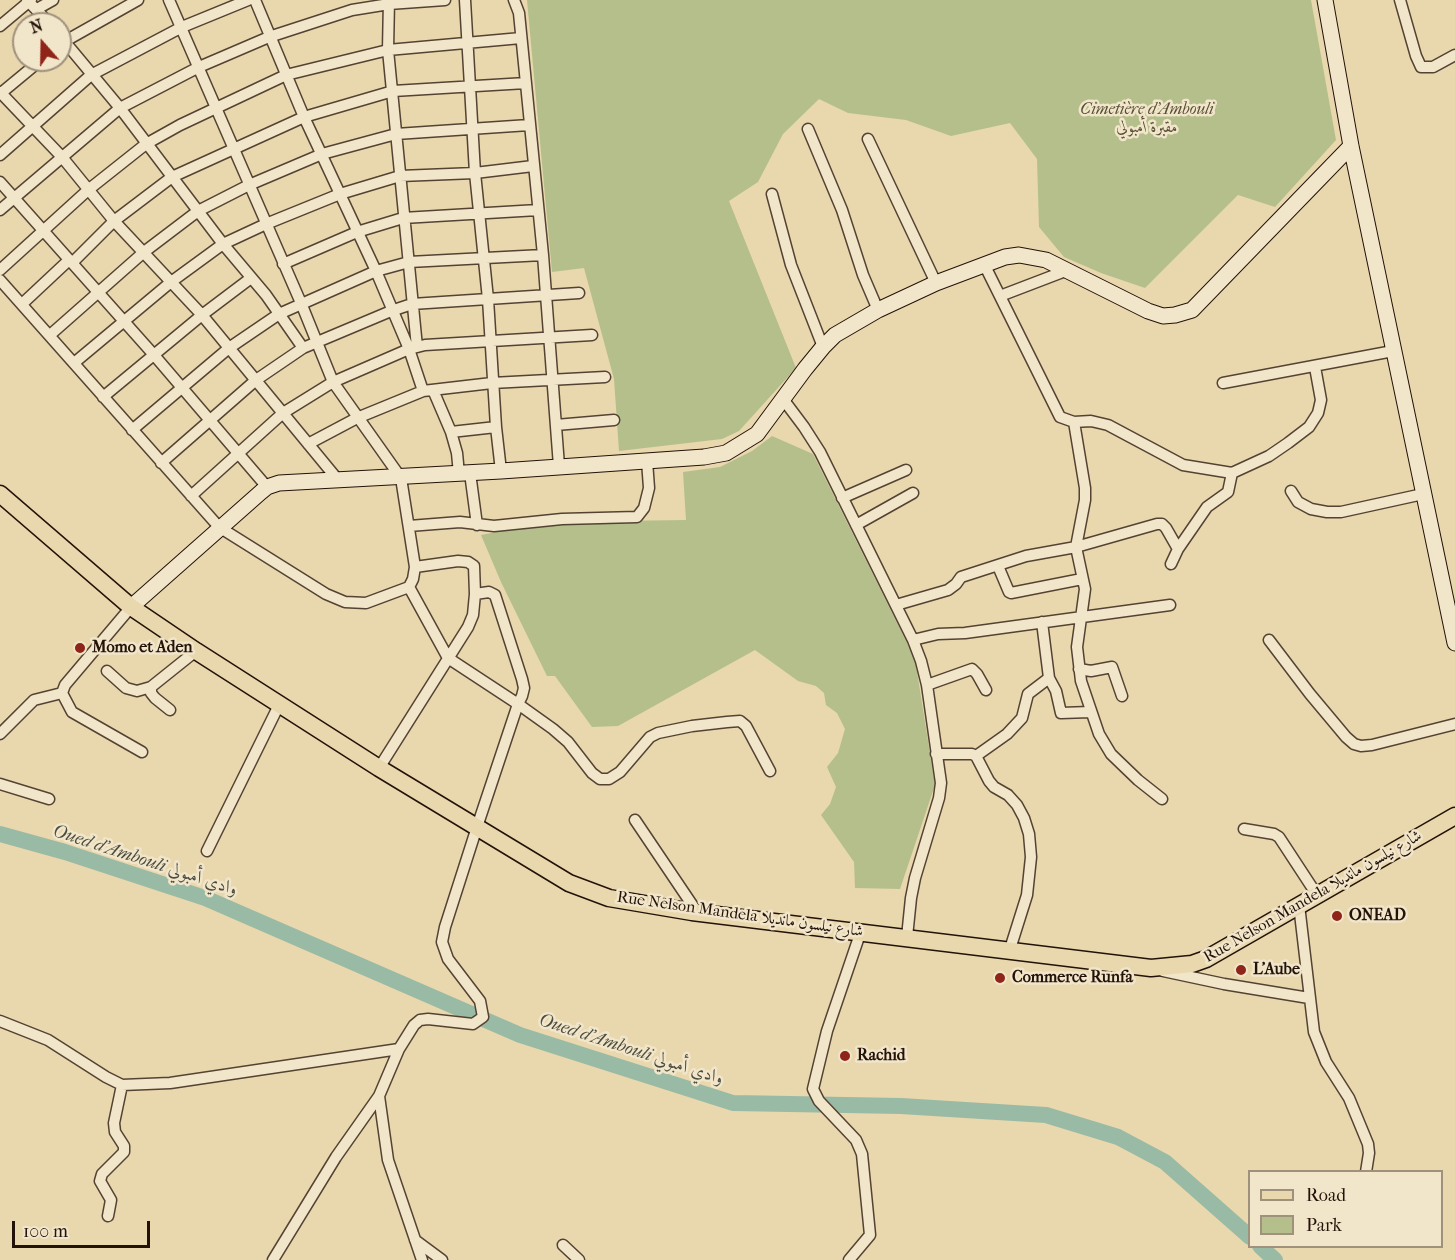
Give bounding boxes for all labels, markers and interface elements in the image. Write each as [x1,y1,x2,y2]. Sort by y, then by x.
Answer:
north arrow [12,12,72,72]
text: N [27,15,45,38]
park label: Cimetière d'Ambouli مقبرة أمبولي [1080,100,1214,138]
place label: Momo et Aden [92,638,193,658]
marker: Momo et Aden [73,641,87,655]
water label: Oued d'Ambouli وادي أمبولي [50,821,240,901]
street label: Rue Nelson Mandela شارع نيلسون مانديلا [1201,827,1425,967]
street label: Rue Nelson Mandela شارع نيلسون مانديلا [616,888,864,942]
place label: ONEAD [1349,906,1406,926]
marker: ONEAD [1330,909,1344,923]
place label: L'Aube [1253,960,1300,980]
marker: L'Aube [1234,963,1248,977]
place label: Commerce Runfa [1012,968,1133,988]
marker: Commerce Runfa [993,971,1007,985]
water label: Oued d'Ambouli وادي أمبولي [536,1010,726,1090]
place label: Rachid [857,1046,906,1066]
marker: Rachid [838,1049,852,1063]
legend [1248,1170,1443,1248]
text: Road [1306,1185,1346,1206]
scale bar [15,1209,153,1247]
text: Park [1306,1215,1342,1236]
text: 100 m [23,1221,68,1242]

